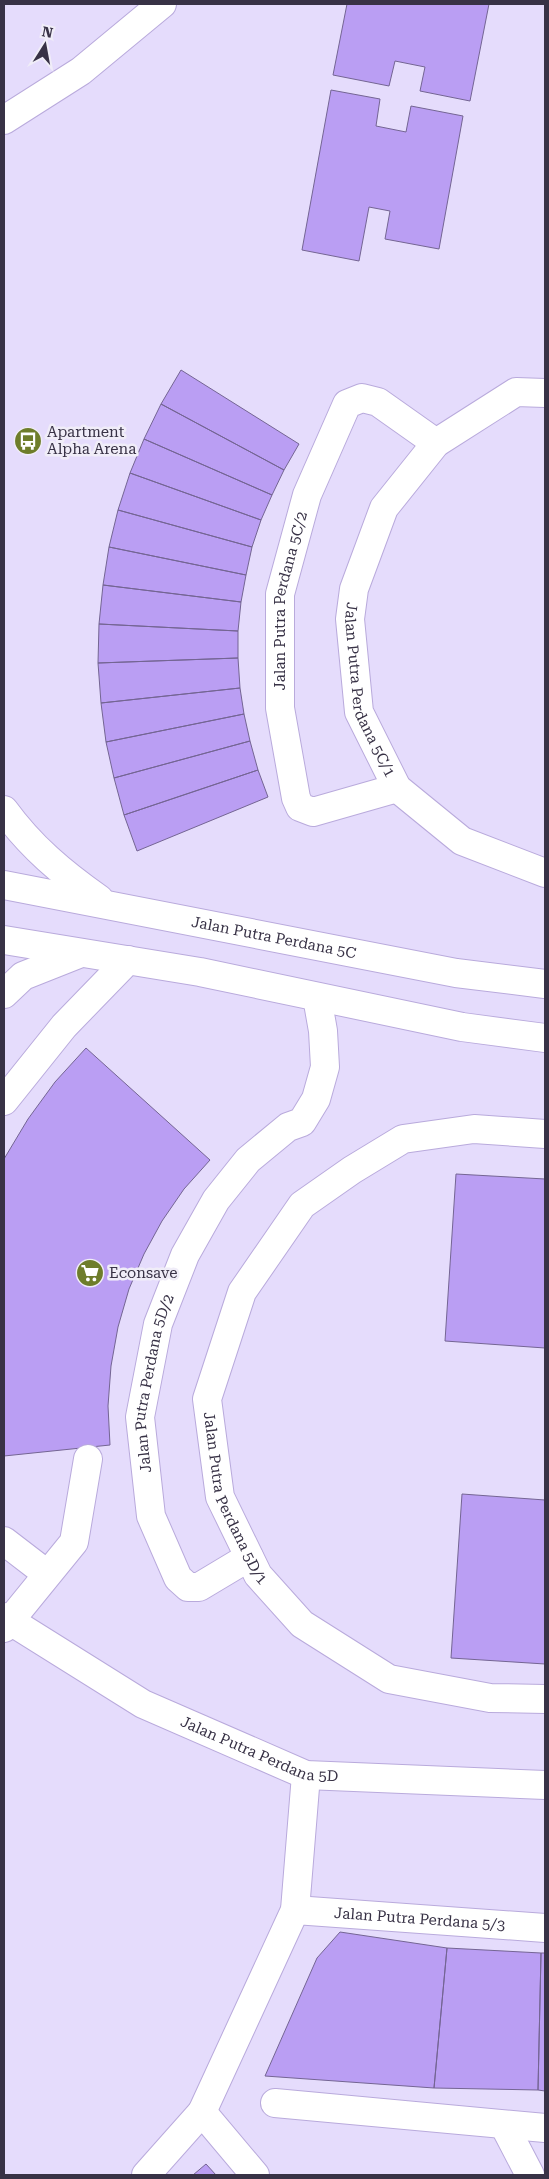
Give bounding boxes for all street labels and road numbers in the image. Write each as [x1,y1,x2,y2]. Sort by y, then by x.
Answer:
street label: Jalan Putra Perdana 5C/2 [271,509,311,690]
street label: Jalan Putra Perdana 5C/1 [341,601,399,780]
street label: Jalan Putra Perdana 5C [190,913,358,962]
street label: Jalan Putra Perdana 5D/2 [130,1291,178,1474]
street label: Jalan Putra Perdana 5D/1 [200,1411,271,1588]
street label: Jalan Putra Perdana 5D [178,1712,339,1785]
street label: Jalan Putra Perdana 5/3 [334,1904,506,1934]

